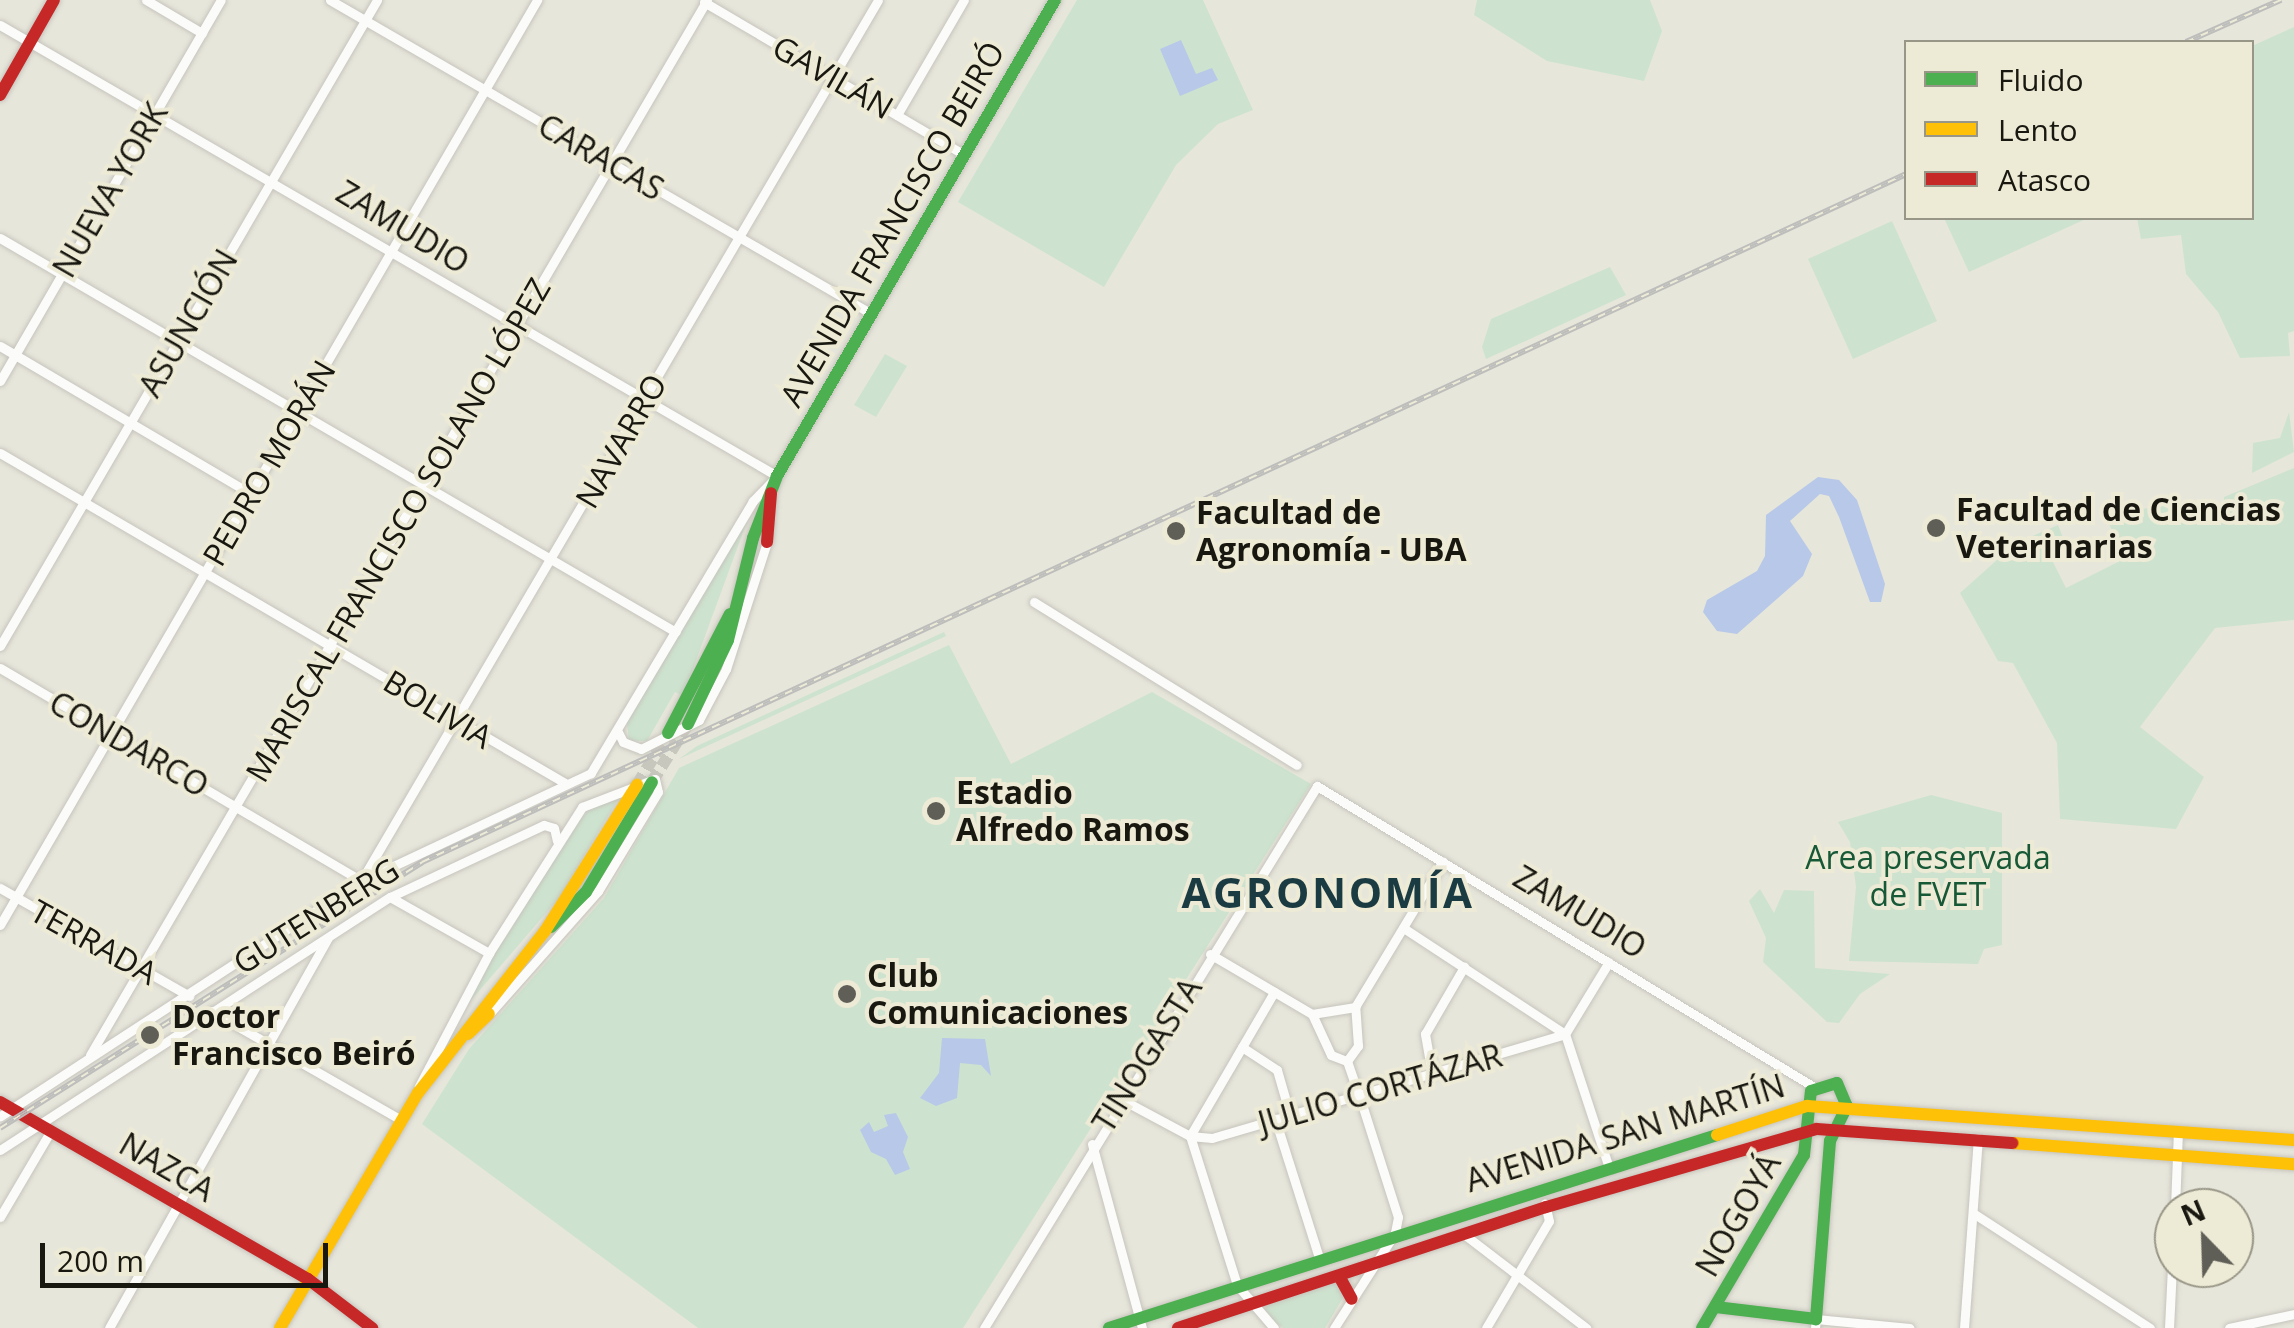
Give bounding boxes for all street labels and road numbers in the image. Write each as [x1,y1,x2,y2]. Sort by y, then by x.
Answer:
street label: GAVILÁN [766,27,900,127]
street label: AVENIDA FRANCISCO BEIRÓ [772,35,1012,413]
street label: NUEVA YORK [45,96,175,284]
street label: CARACAS [532,106,670,208]
street label: ZAMUDIO [330,173,476,281]
street label: ASUNCIÓN [131,243,245,403]
street label: MARISCAL FRANCISCO SOLANO LÓPEZ [238,271,558,789]
street label: PEDRO MORÁN [195,353,343,573]
street label: NAVARRO [567,367,675,515]
street label: BOLIVIA [377,662,499,756]
street label: CONDARCO [43,683,215,805]
street label: GUTENBERG [226,850,406,982]
street label: ZAMUDIO [1507,858,1653,966]
street label: TERRADA [24,892,164,992]
street label: TINOGASTA [1084,971,1210,1139]
street label: JULIO CORTÁZAR [1254,1036,1506,1142]
street label: AVENIDA SAN MARTÍN [1461,1066,1789,1200]
street label: NAZCA [113,1125,221,1209]
street label: NOGOYÁ [1688,1147,1788,1283]

